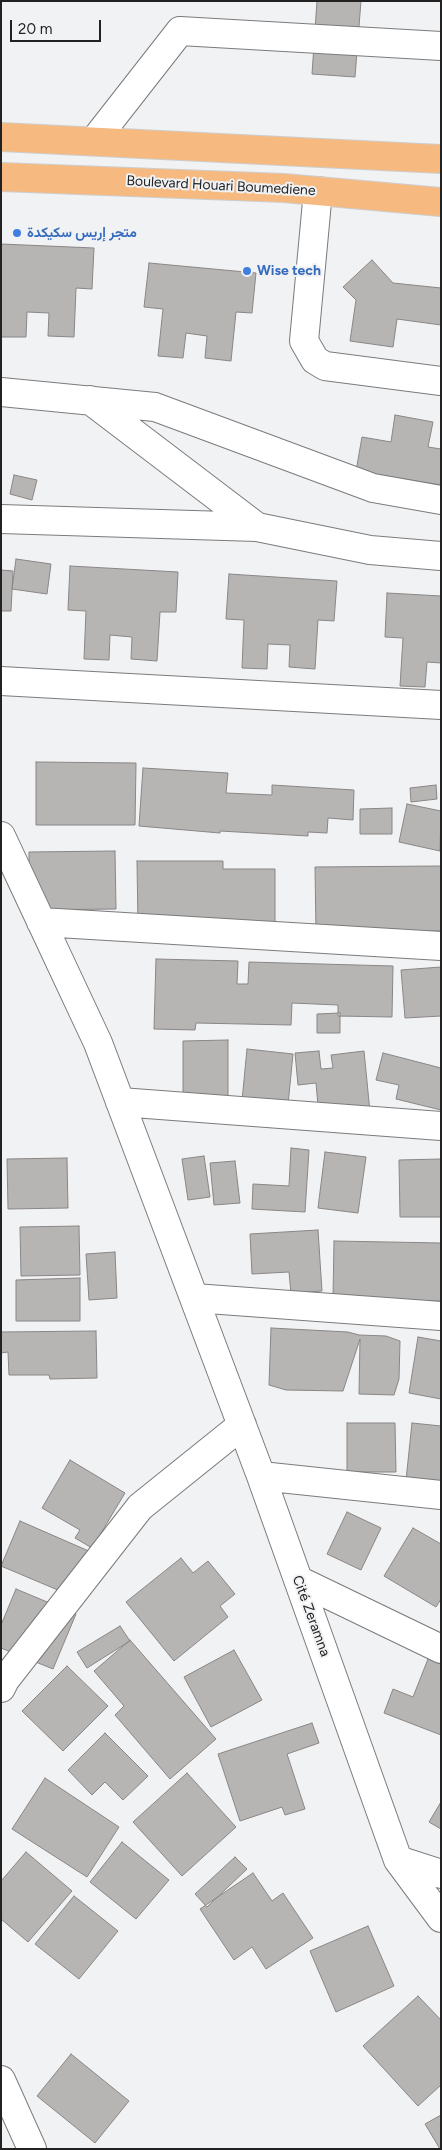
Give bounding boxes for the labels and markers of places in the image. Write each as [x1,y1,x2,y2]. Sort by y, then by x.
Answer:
place label: متجر إريس سكيكدة [27,225,137,241]
marker: متجر إريس سكيكدة [11,227,23,239]
place label: Wise tech [257,263,321,279]
marker: Wise tech [241,265,253,277]

